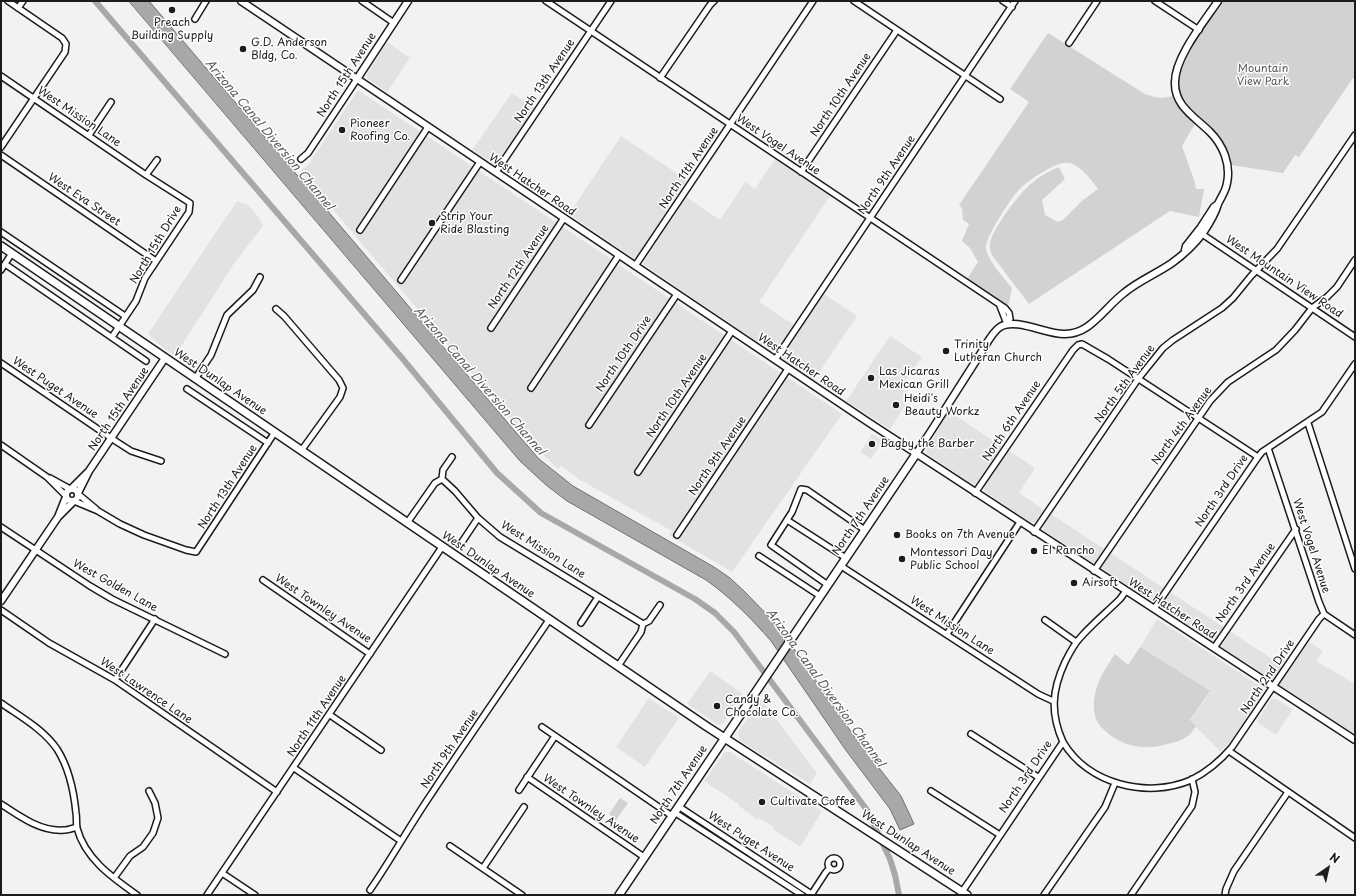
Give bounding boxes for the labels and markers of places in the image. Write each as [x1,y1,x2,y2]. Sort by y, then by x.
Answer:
marker: Preach Building Supply [167,5,177,15]
place label: Preach Building Supply [131,16,213,42]
place label: G.D. Anderson Bldg, Co. [251,36,327,62]
marker: G.D. Anderson Bldg, Co. [238,44,248,54]
place label: Pioneer Roofing Co. [350,117,410,143]
marker: Pioneer Roofing Co. [337,125,347,135]
place label: Strip Your Ride Blasting [440,210,509,236]
marker: Strip Your Ride Blasting [427,218,437,228]
place label: Trinity Lutheran Church [954,338,1042,364]
marker: Trinity Lutheran Church [941,346,951,356]
place label: Las Jicaras Mexican Grill [879,365,949,391]
marker: Las Jicaras Mexican Grill [866,373,876,383]
place label: Heidi's Beauty Workz [904,392,980,418]
marker: Heidi's Beauty Workz [891,400,901,410]
place label: Bagby the Barber [880,437,974,451]
marker: Bagby the Barber [867,439,877,449]
place label: Books on 7th Avenue [905,528,1015,542]
marker: Books on 7th Avenue [892,530,902,540]
place label: El Rancho [1042,544,1095,558]
place label: Montessori Day Public School [910,546,993,572]
marker: El Rancho [1029,546,1039,556]
marker: Montessori Day Public School [897,554,907,564]
place label: Airsoft [1082,576,1118,590]
marker: Airsoft [1069,578,1079,588]
place label: Candy & Chocolate Co. [725,693,798,719]
marker: Candy & Chocolate Co. [712,701,722,711]
place label: Cultivate Coffee [770,795,856,809]
marker: Cultivate Coffee [757,797,767,807]

